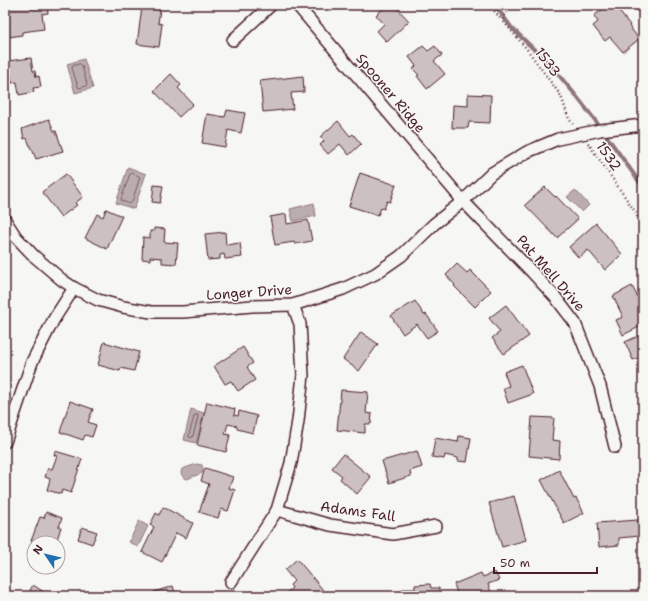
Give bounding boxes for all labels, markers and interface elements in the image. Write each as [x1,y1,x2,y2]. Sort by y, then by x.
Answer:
street label: 1533 [531,44,565,80]
street label: Spooner Ridge [352,50,430,137]
street label: 1532 [592,138,626,174]
street label: Pat Mell Drive [513,231,589,315]
street label: Longer Drive [205,280,293,304]
street label: Adams Fall [319,497,397,525]
north arrow [26,535,66,575]
text: N [30,541,47,557]
scale bar [494,549,597,575]
text: 50 m [500,555,530,571]

